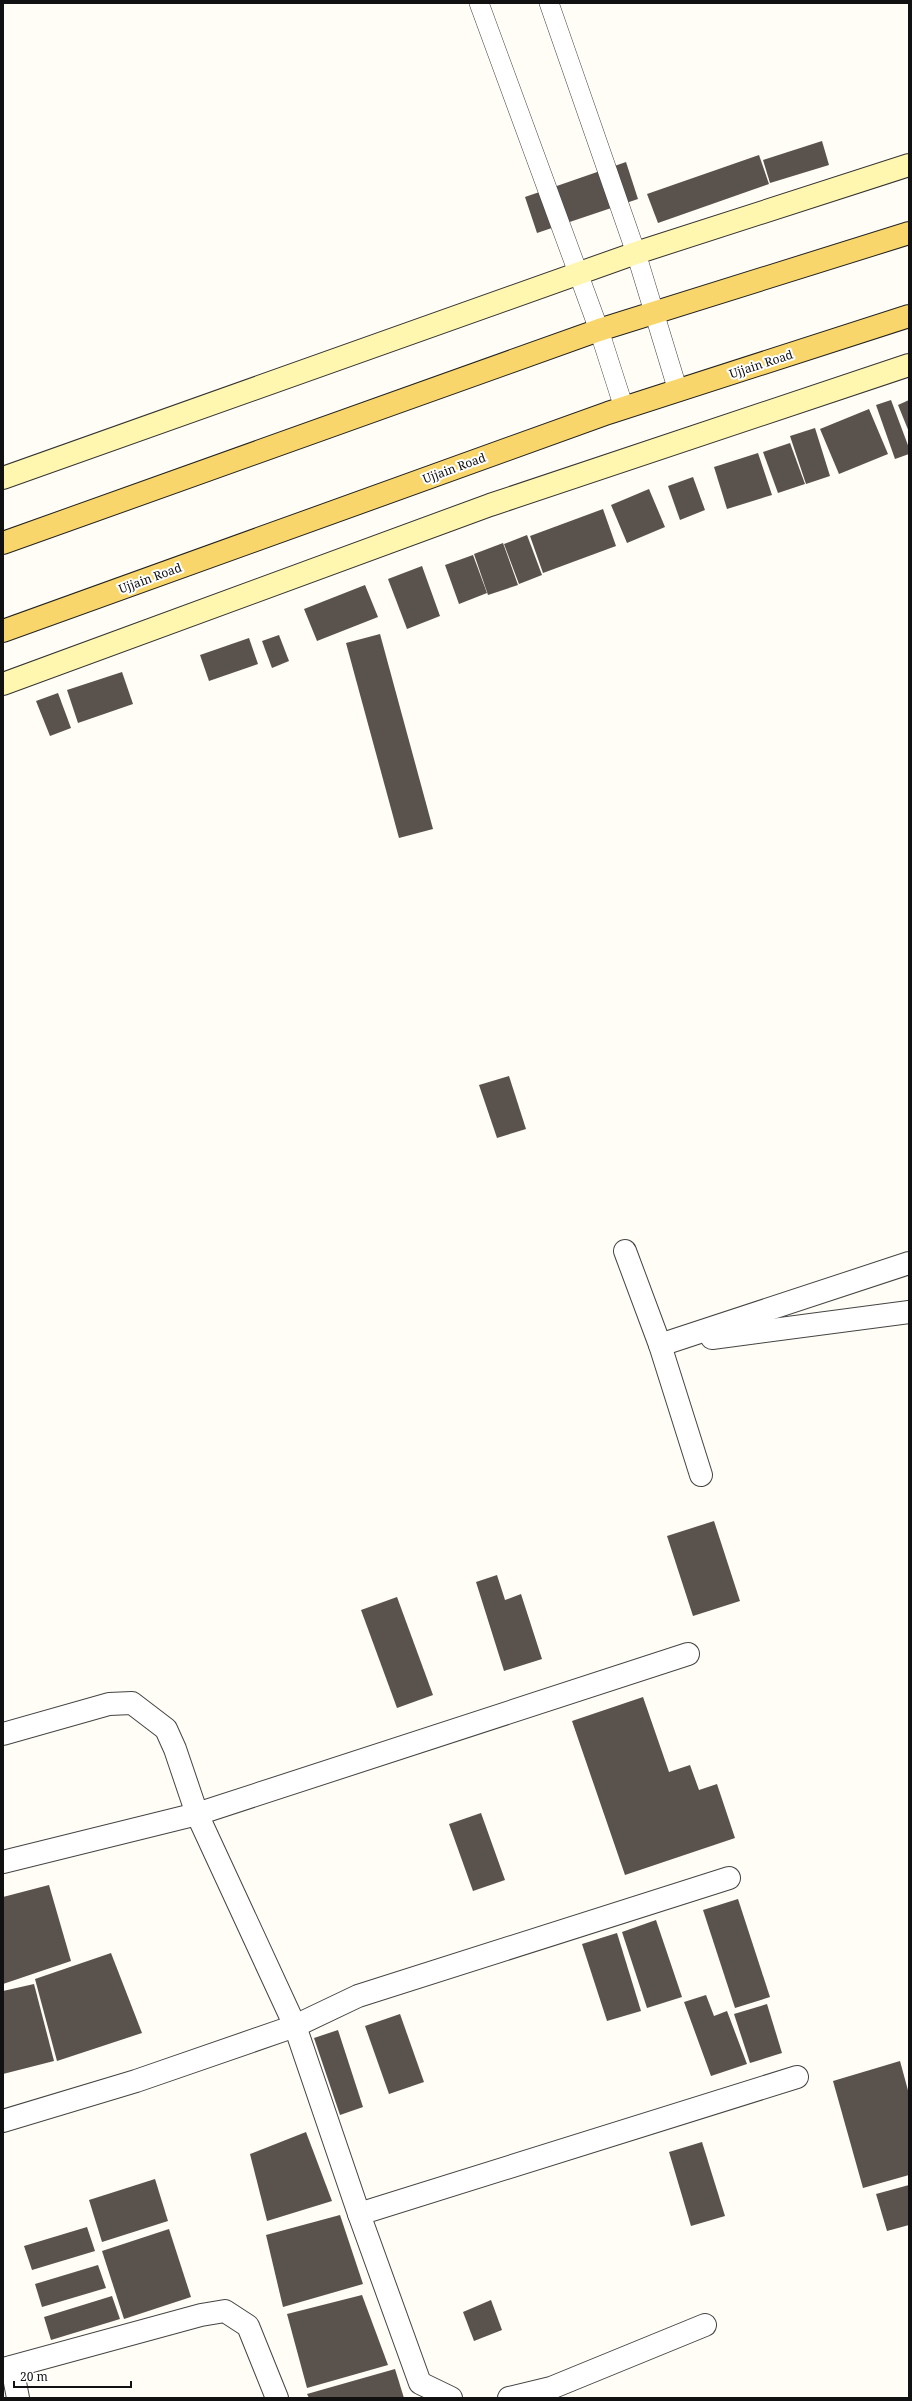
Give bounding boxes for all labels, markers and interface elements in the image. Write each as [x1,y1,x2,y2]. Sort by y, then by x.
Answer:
street label: Ujjain Road [727,345,796,382]
street label: Ujjain Road [420,448,489,487]
street label: Ujjain Road [116,558,185,597]
scale bar [14,2363,131,2389]
text: 20 m [20,2368,48,2385]

